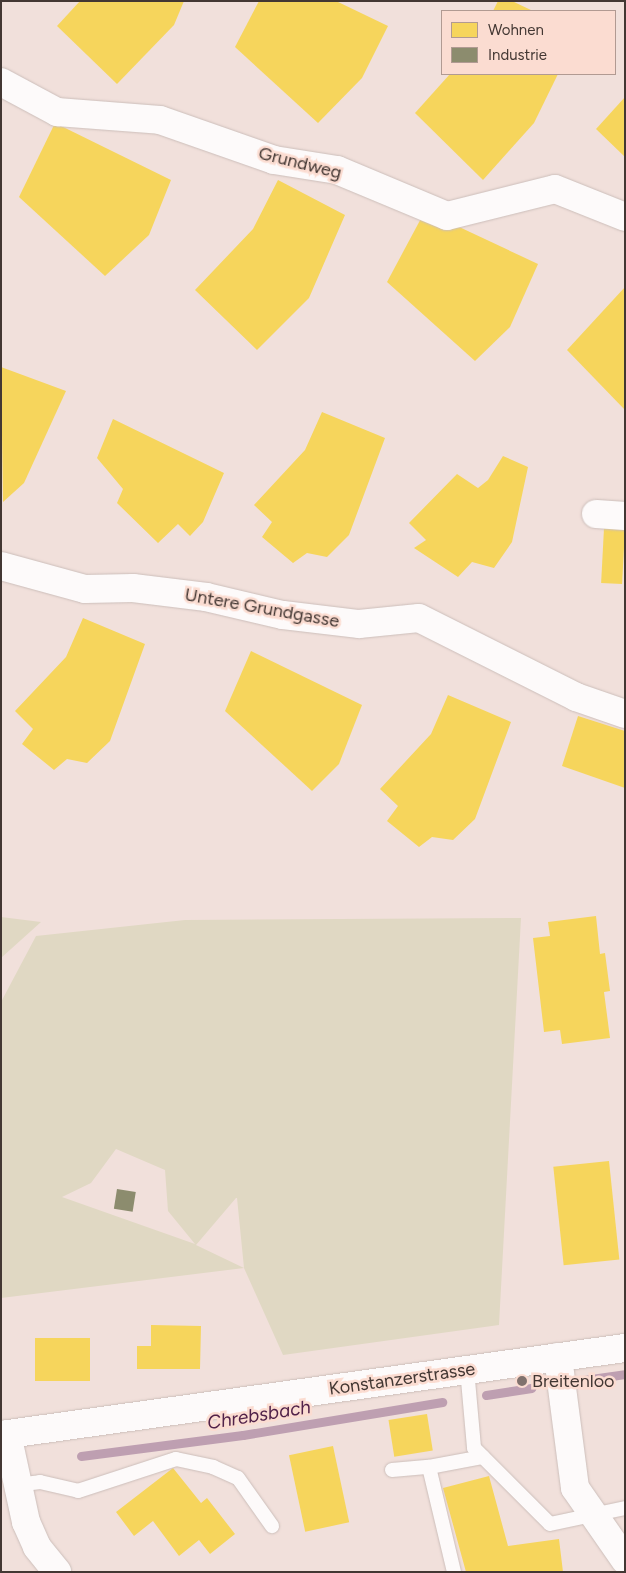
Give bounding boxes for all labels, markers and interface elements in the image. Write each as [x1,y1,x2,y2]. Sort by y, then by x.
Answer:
legend [441,10,616,75]
text: Wohnen [488,21,544,39]
text: Industrie [488,46,547,64]
street label: Grundweg [256,142,344,184]
street label: Untere Grundgasse [183,584,341,632]
street label: Konstanzerstrasse [327,1358,477,1400]
place label: Breitenloo [532,1370,615,1392]
marker: Breitenloo [516,1375,528,1387]
water label: Chrebsbach [206,1396,312,1434]

